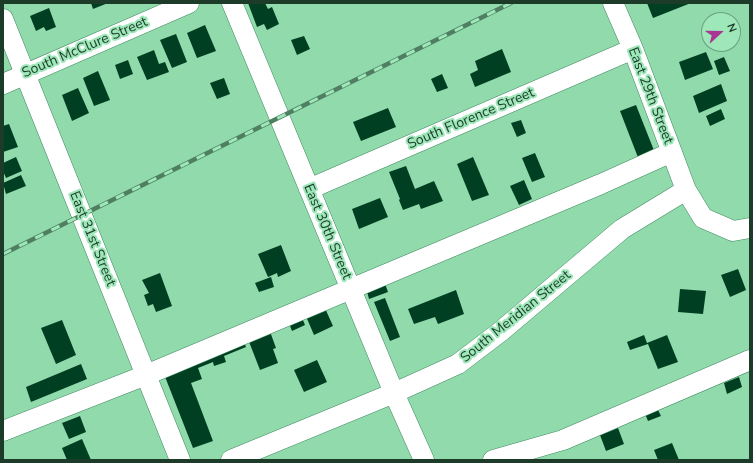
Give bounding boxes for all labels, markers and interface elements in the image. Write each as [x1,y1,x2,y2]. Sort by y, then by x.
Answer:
north arrow [701,12,741,52]
street label: South McClure Street [20,14,150,82]
text: N [723,21,740,34]
street label: East 29th Street [624,45,676,147]
street label: South Florence Street [405,85,537,153]
street label: East 30th Street [299,182,355,282]
street label: East 31st Street [65,189,119,289]
street label: South Meridian Street [457,267,575,367]

